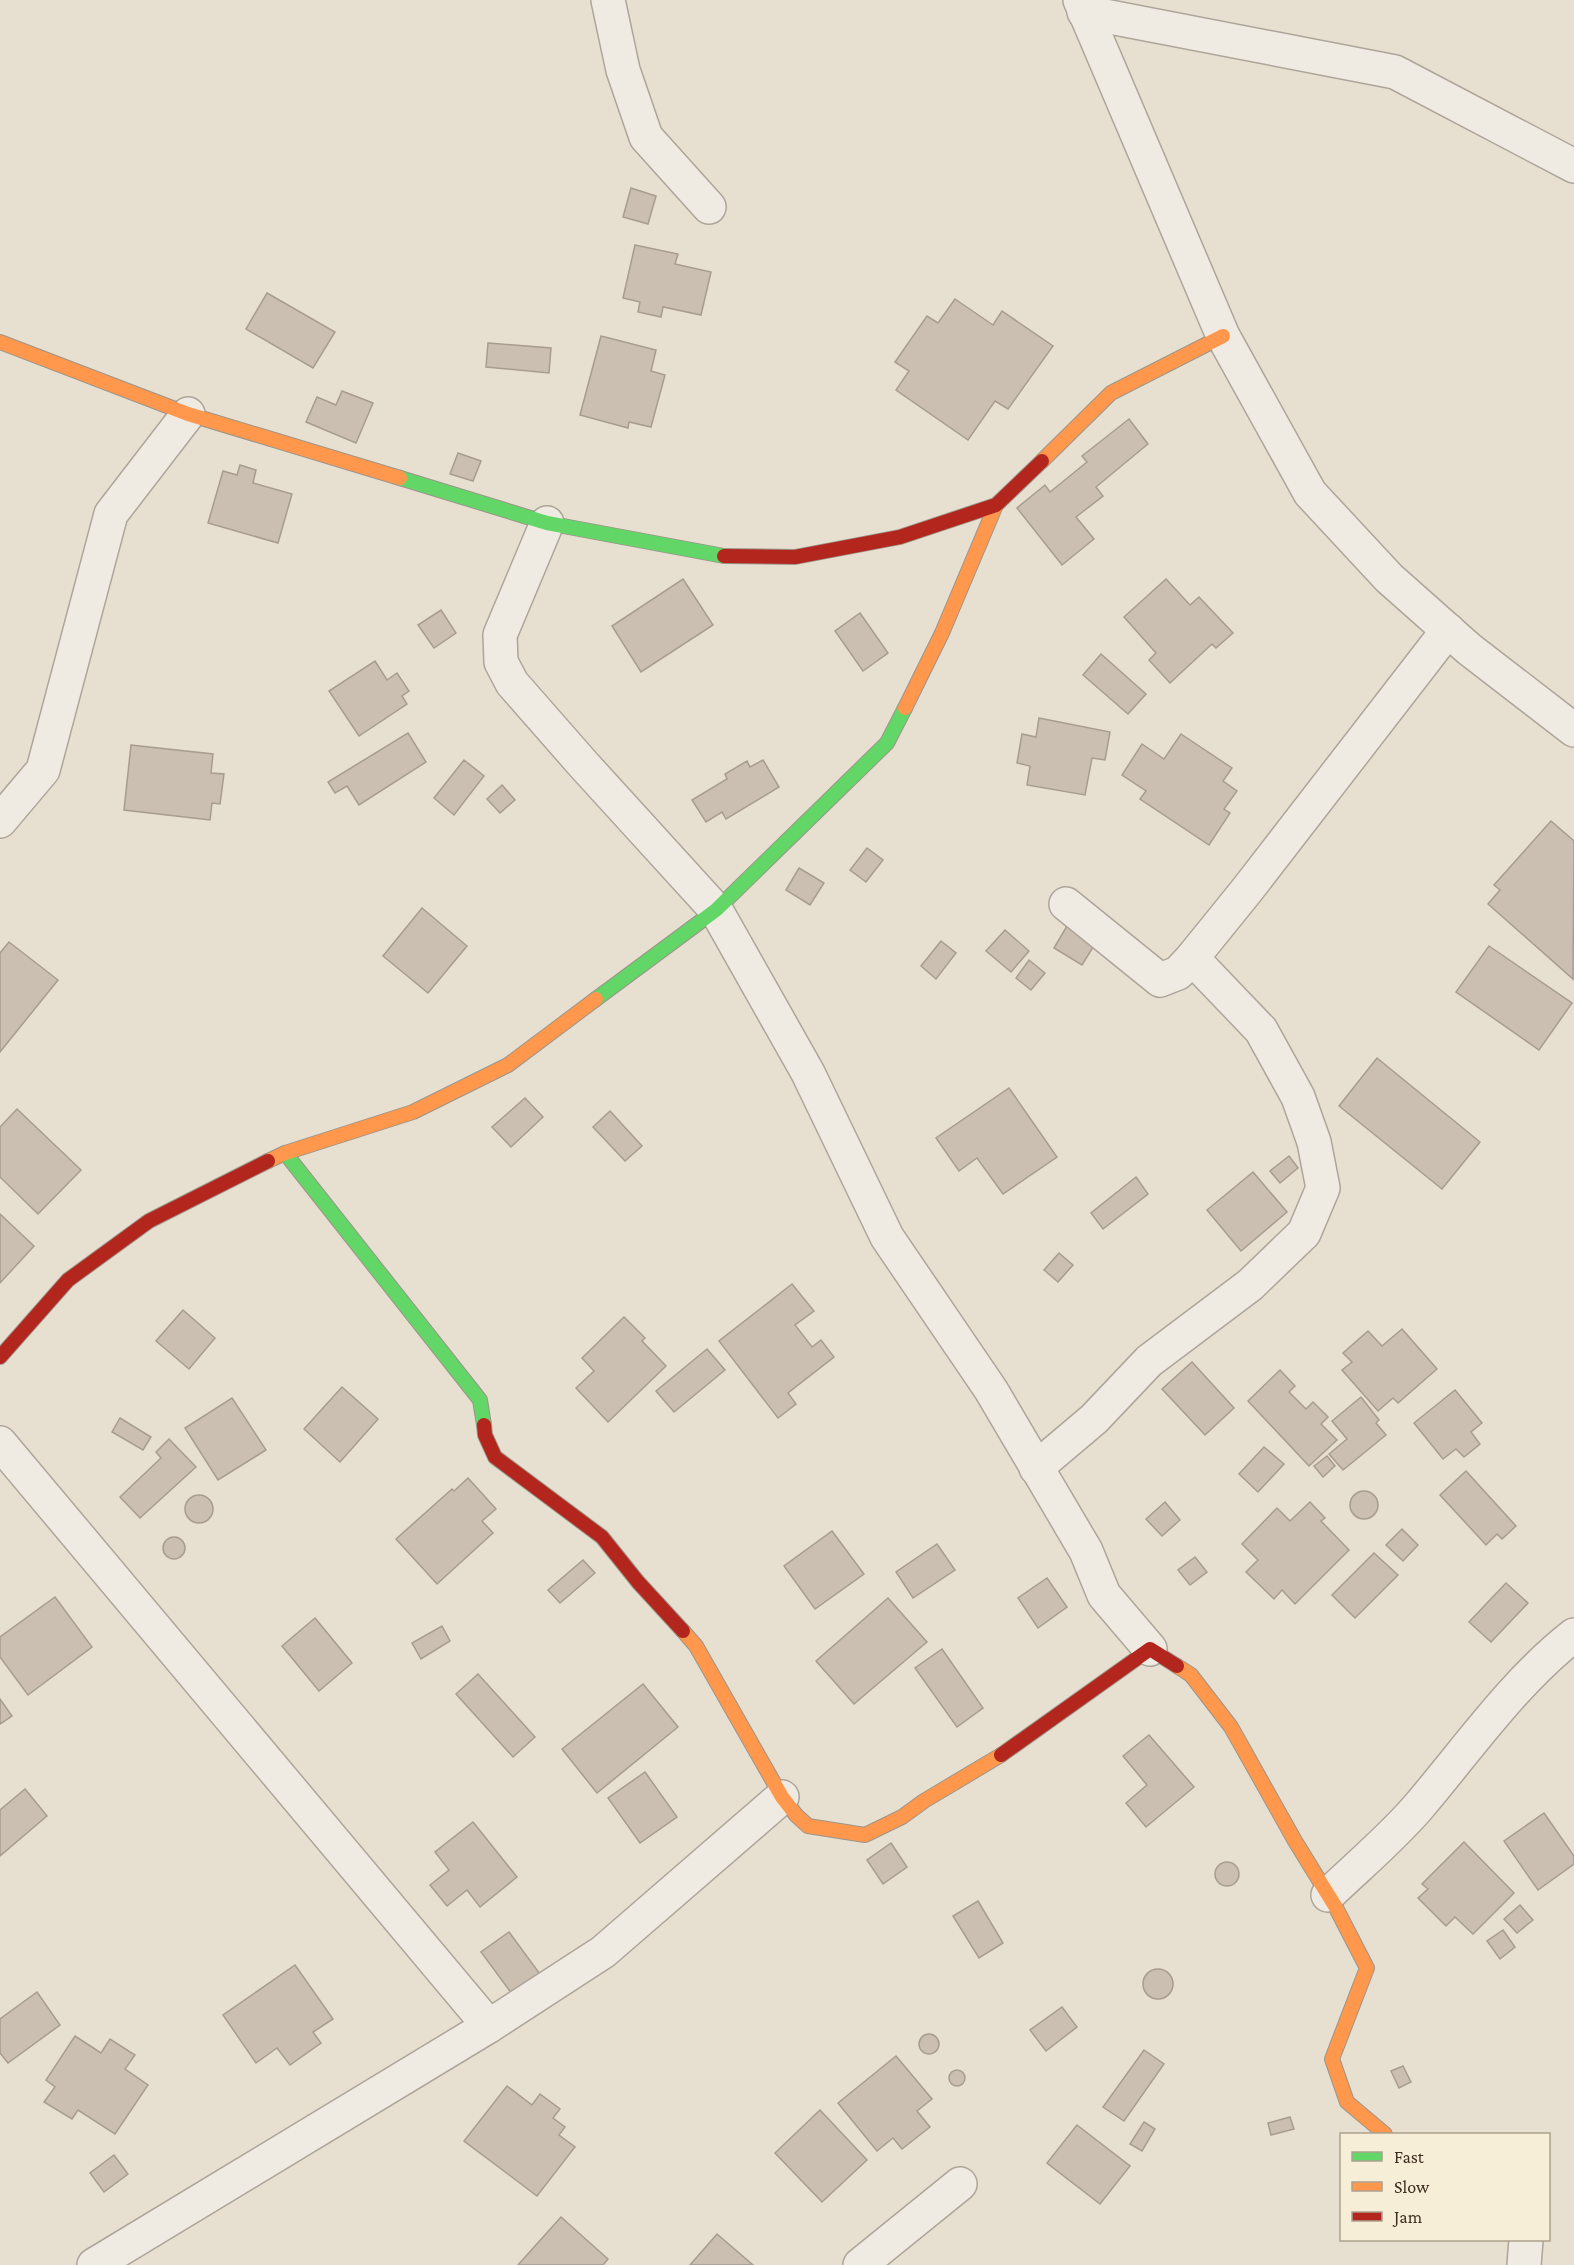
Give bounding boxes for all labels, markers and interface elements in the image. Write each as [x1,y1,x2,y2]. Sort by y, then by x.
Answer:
legend [1340,2133,1550,2241]
text: Fast [1394,2147,1425,2167]
text: Slow [1394,2177,1430,2197]
text: Jam [1392,2207,1423,2227]

